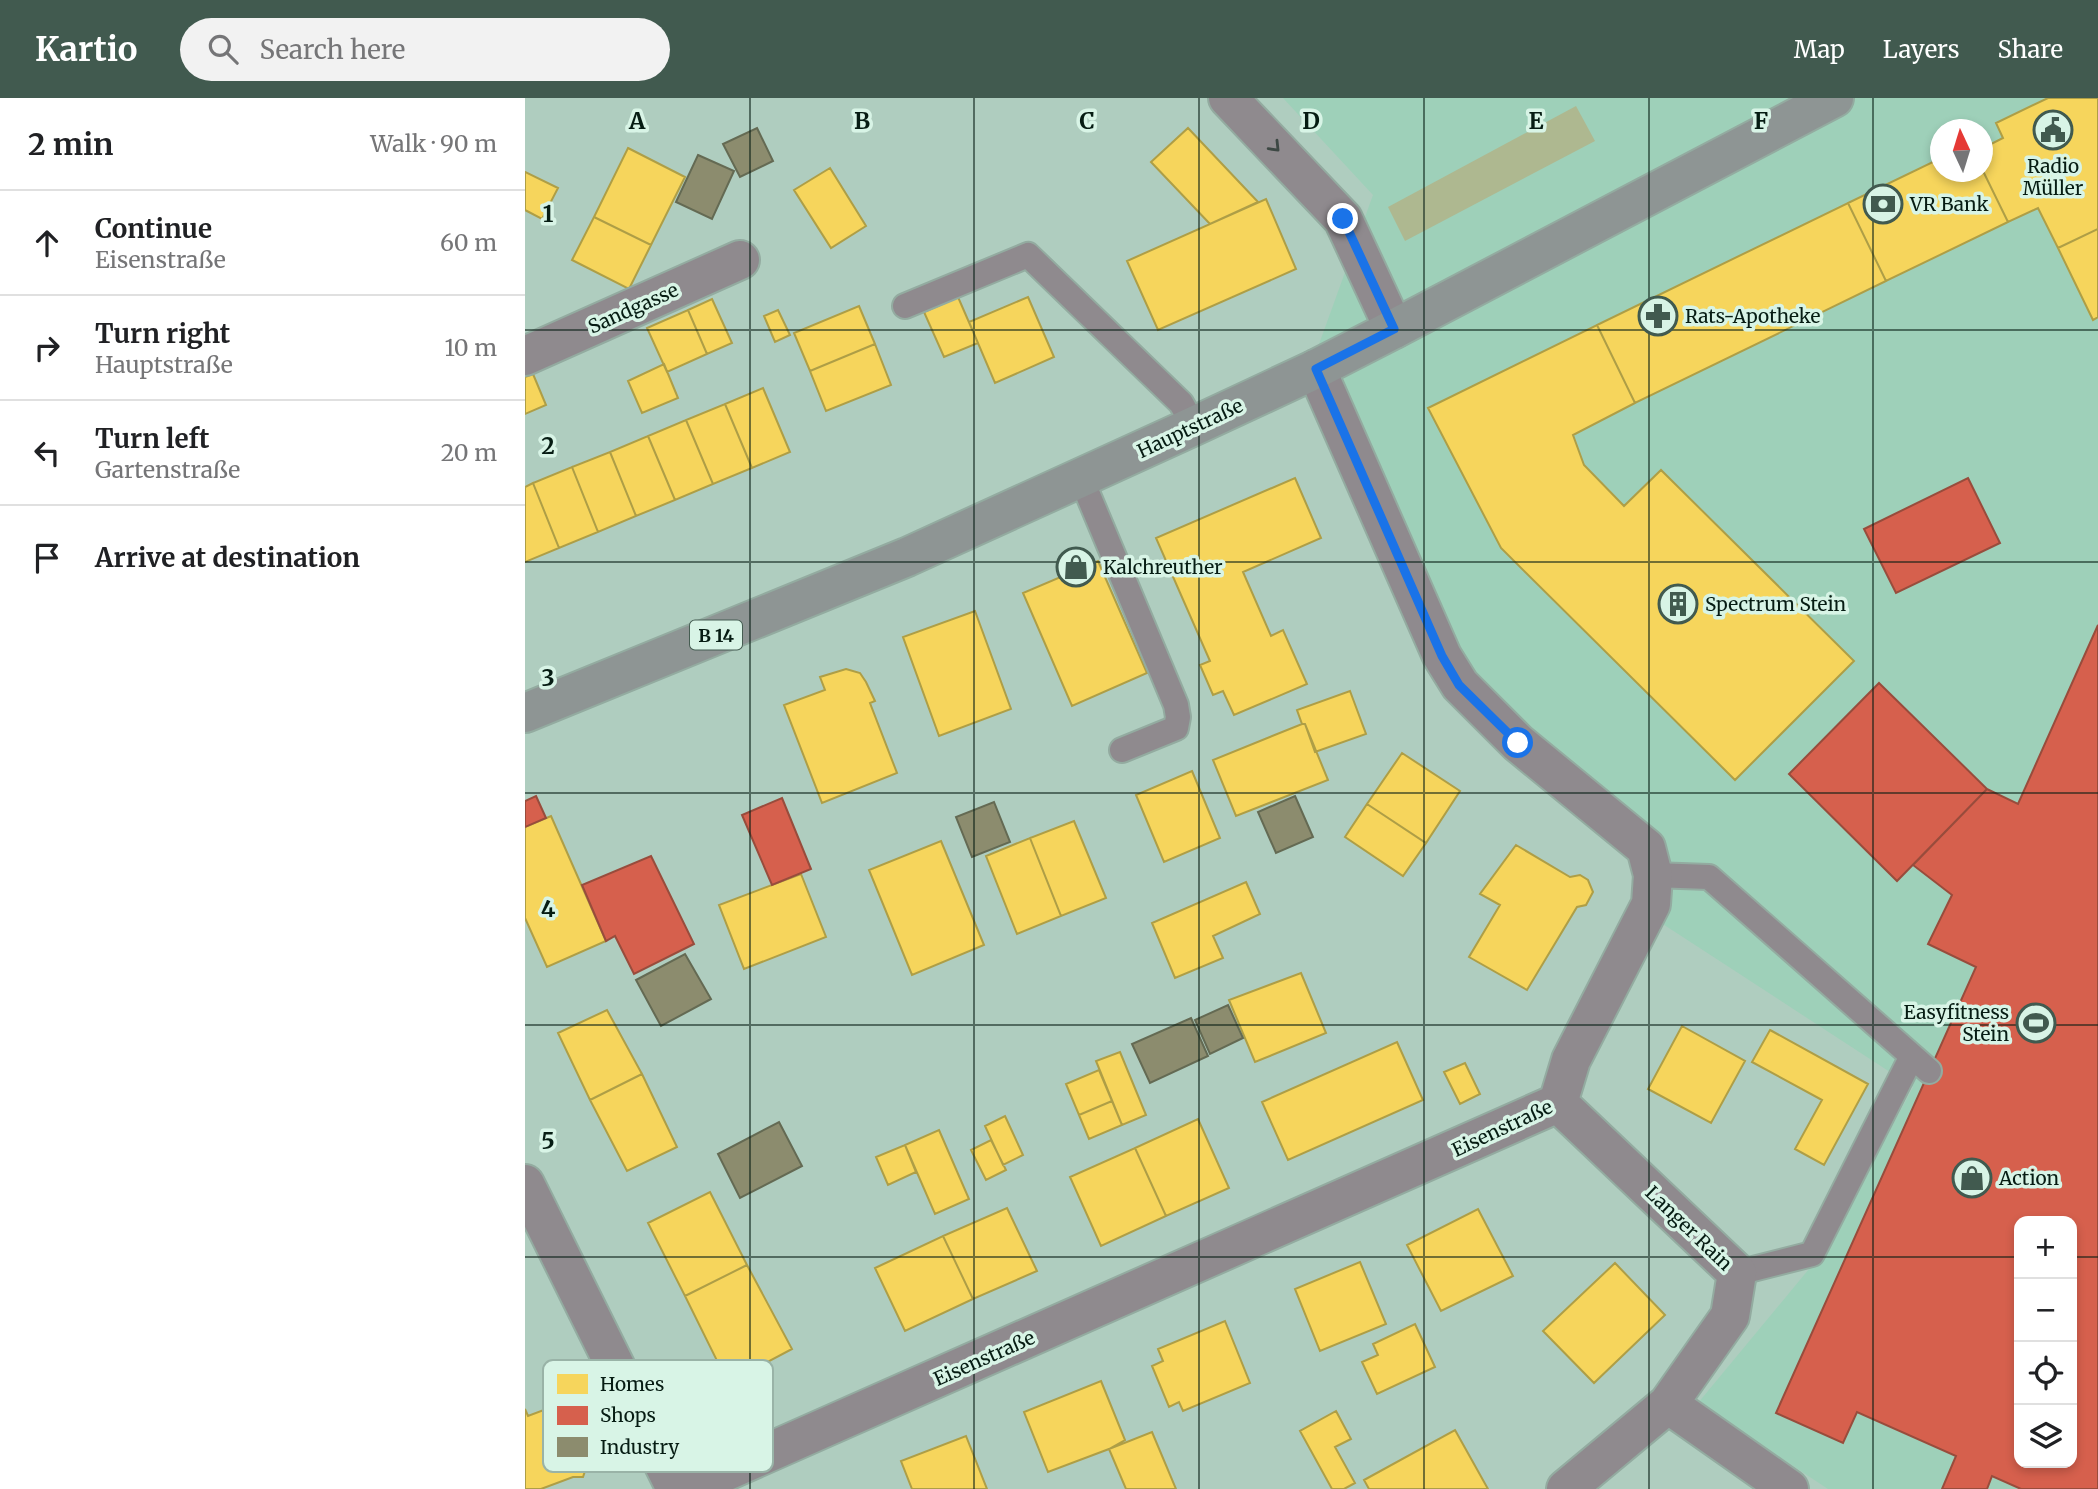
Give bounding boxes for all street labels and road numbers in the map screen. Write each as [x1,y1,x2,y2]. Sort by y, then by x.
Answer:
street label: Sandgasse [584,277,682,339]
street label: Hauptstraße [1133,393,1247,463]
road number: B 14 [690,620,742,650]
street label: Eisenstraße [1448,1094,1556,1162]
street label: Langer Rain [1641,1181,1738,1276]
street label: Eisenstraße [930,1325,1038,1391]

